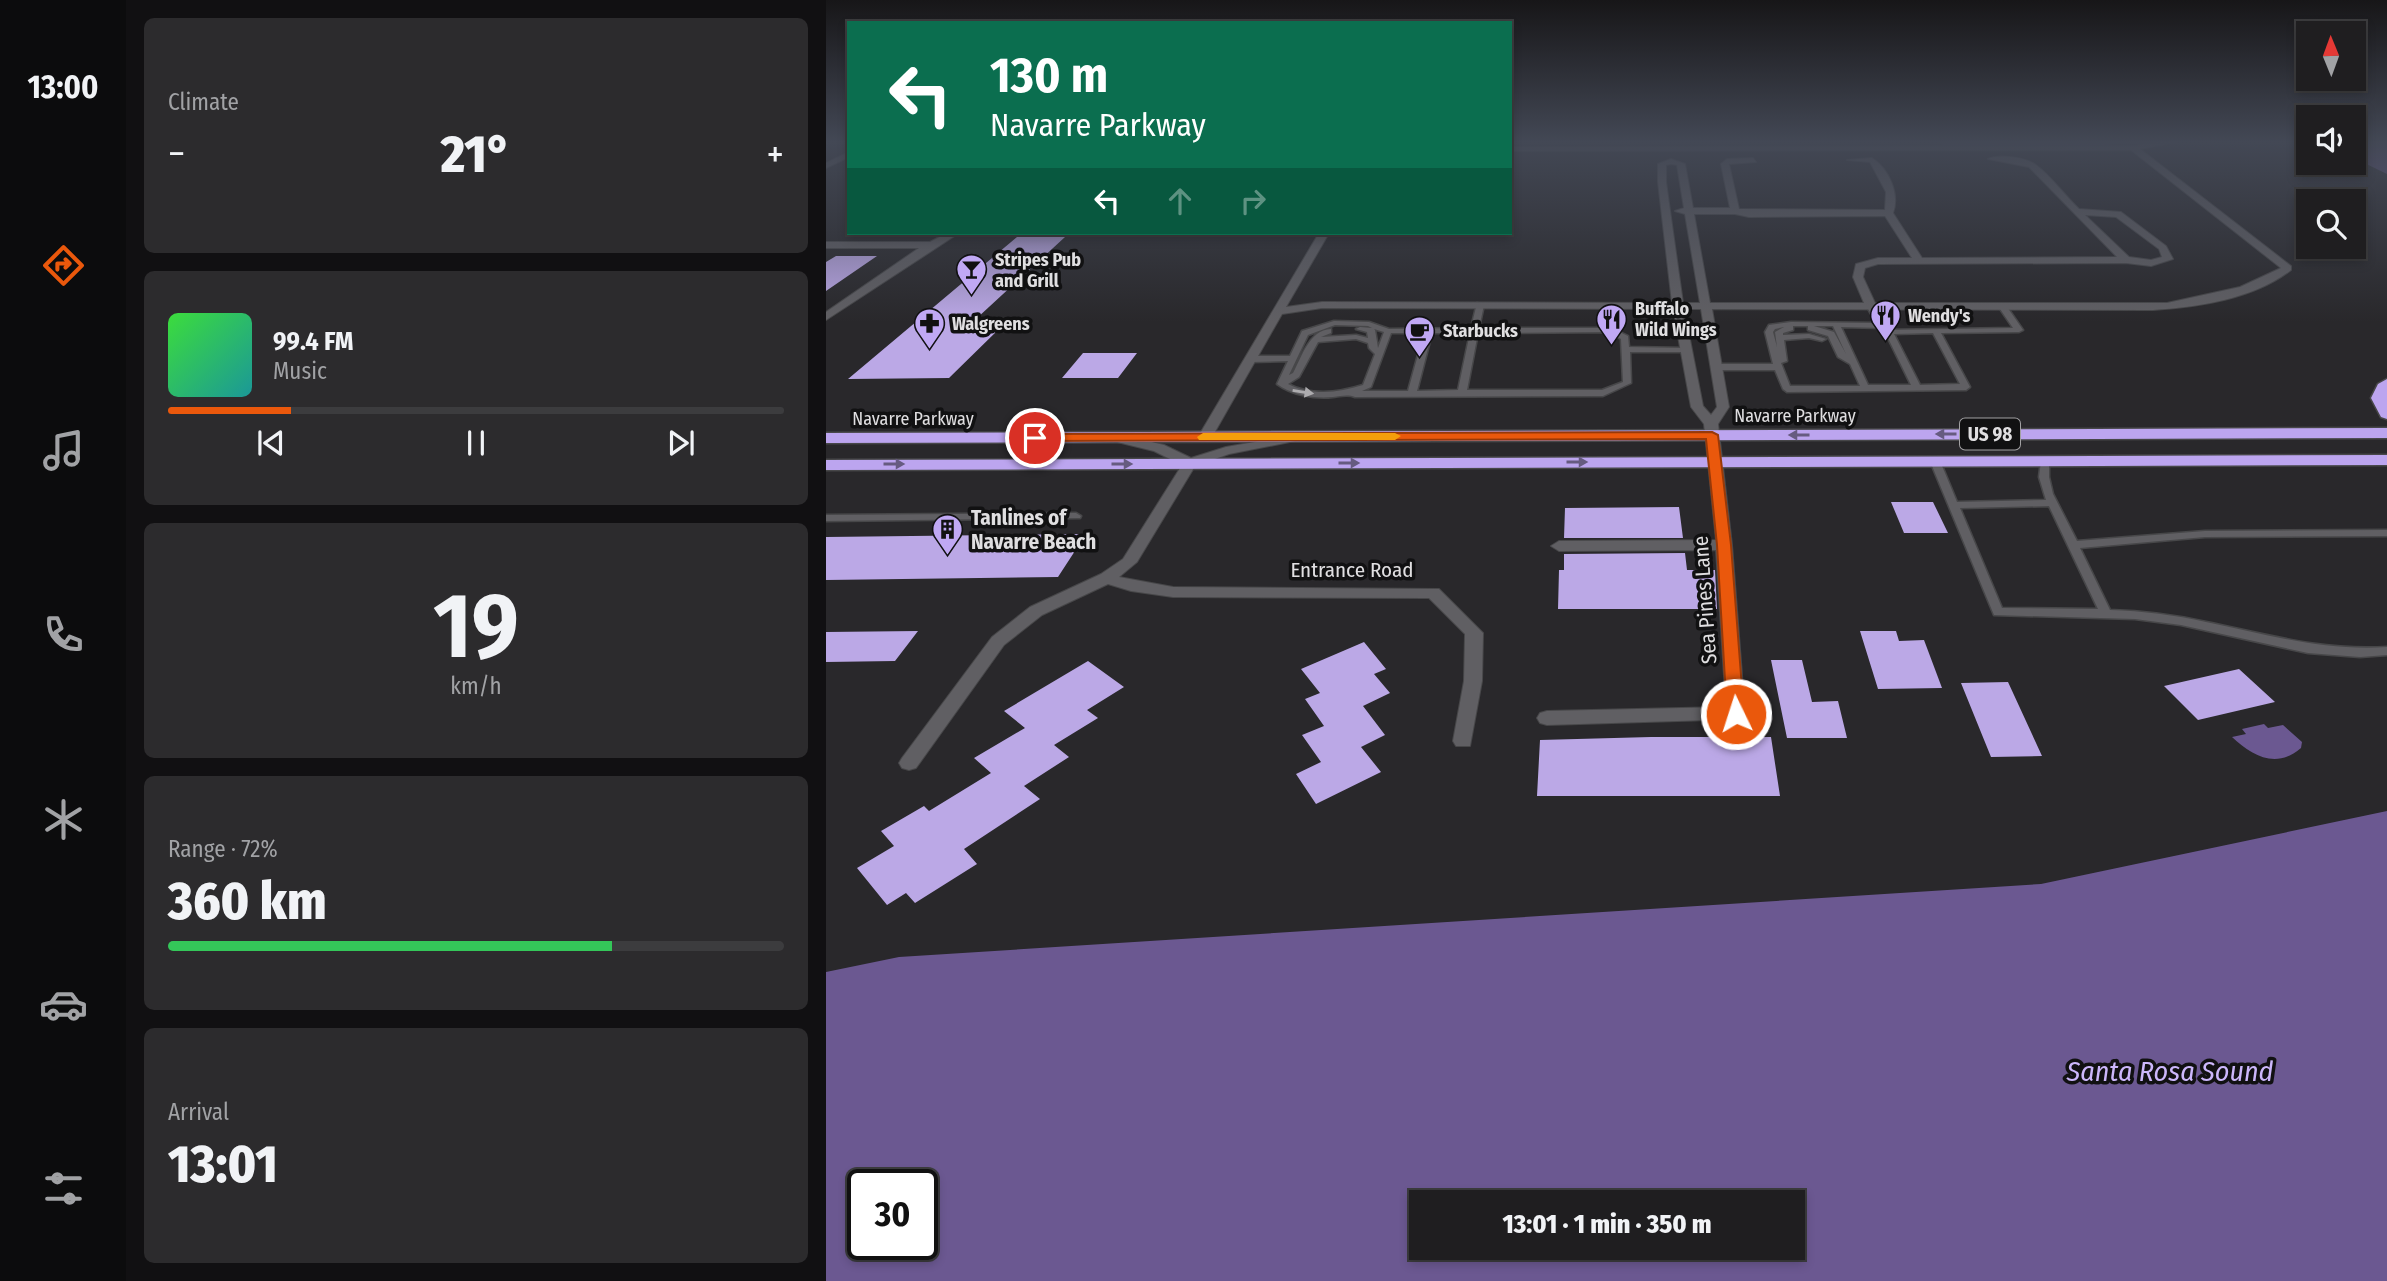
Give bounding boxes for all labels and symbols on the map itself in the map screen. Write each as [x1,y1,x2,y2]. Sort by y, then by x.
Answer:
north arrow [2296,21,2366,91]
place label: Stripes Pub and Grill [995,249,1081,292]
bar icon: Stripes Pub and Grill [955,253,989,297]
place label: Buffalo Wild Wings [1635,298,1717,341]
restaurant icon: Wendy's [1868,299,1902,343]
restaurant icon: Buffalo Wild Wings [1595,302,1629,346]
place label: Wendy's [1908,305,1971,327]
pharmacy icon: Walgreens [912,307,946,351]
place label: Walgreens [952,313,1030,335]
cafe icon: Starbucks [1403,314,1437,358]
place label: Starbucks [1443,320,1518,342]
one-way arrow [1293,387,1315,398]
street label: Navarre Parkway [1734,405,1856,427]
street label: Navarre Parkway [852,408,974,430]
pin [1005,408,1065,468]
road number: US 98 [1960,418,2020,449]
one-way arrow [1934,428,1956,440]
one-way arrow [1788,429,1810,441]
one-way arrow [1566,456,1588,468]
one-way arrow [1338,457,1360,469]
one-way arrow [1111,458,1133,470]
one-way arrow [883,459,905,470]
place label: Tanlines of Navarre Beach [971,505,1096,555]
building icon: Tanlines of Navarre Beach [931,513,965,557]
street label: Sea Pines Lane [1688,535,1722,665]
street label: Entrance Road [1290,557,1414,583]
position arrow [1699,677,1773,751]
water label: Santa Rosa Sound [2065,1055,2274,1088]
speed limit sign: 30 [847,1169,938,1260]

